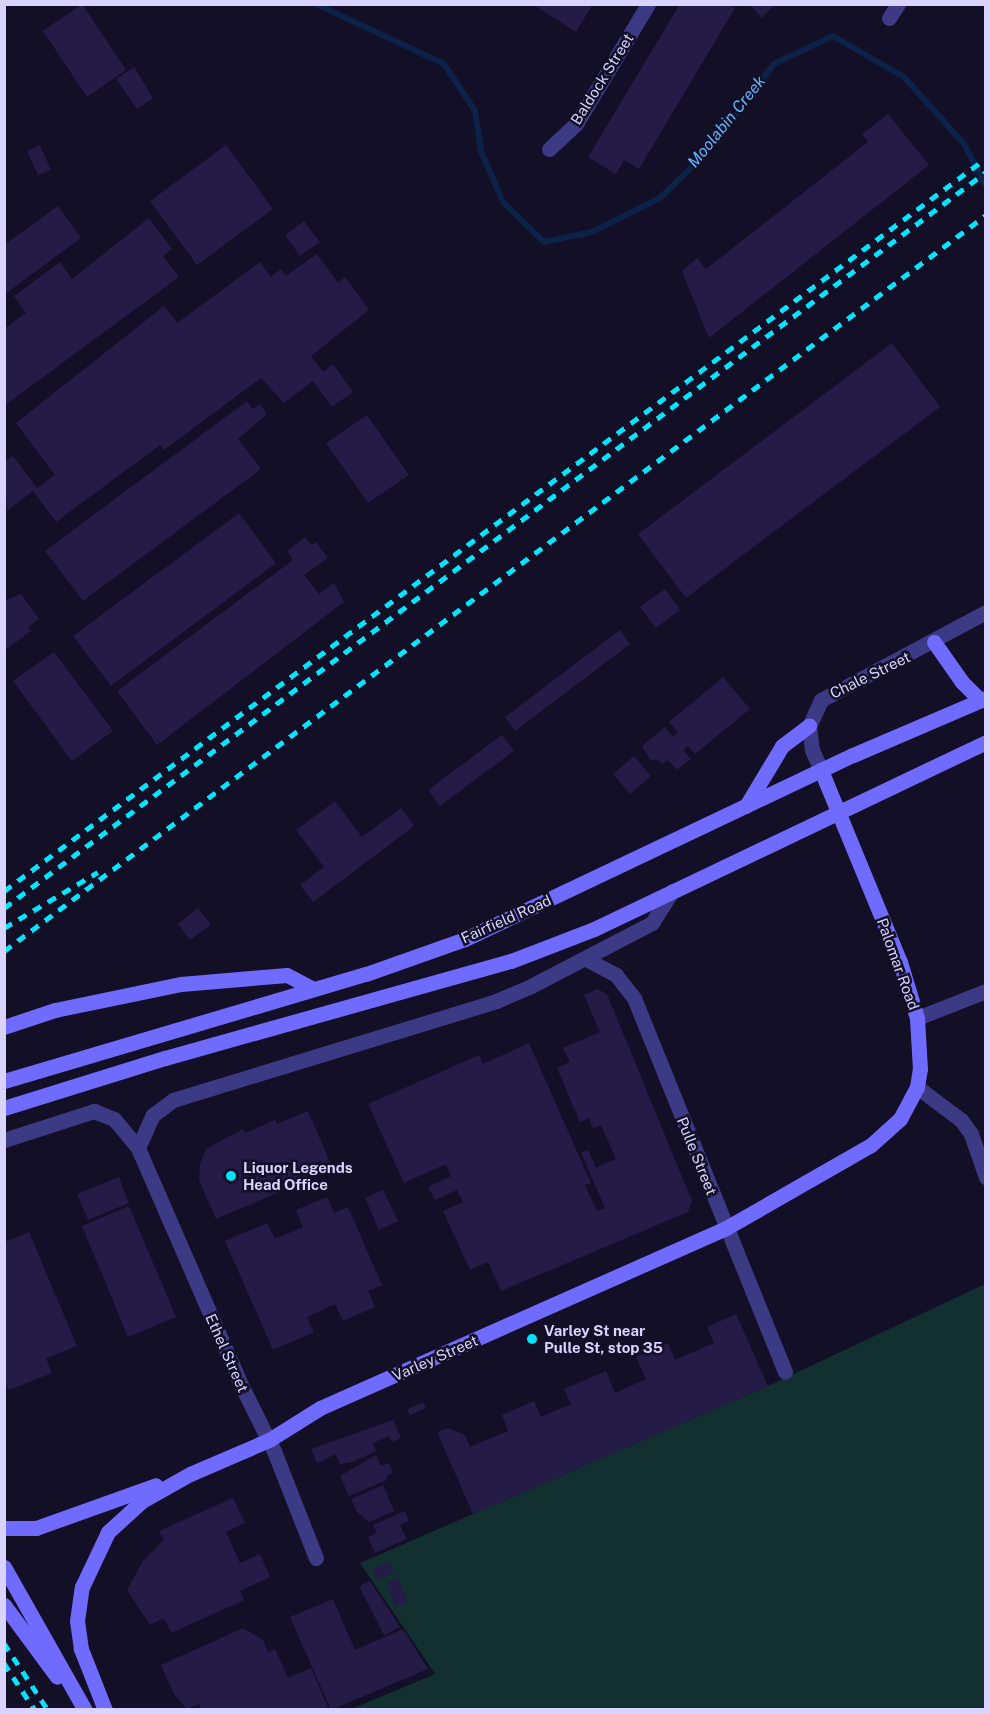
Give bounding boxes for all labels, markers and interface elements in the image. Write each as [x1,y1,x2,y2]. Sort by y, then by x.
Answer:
street label: Baldock Street [567,30,637,128]
water label: Moolabin Creek [684,72,770,172]
street label: Chale Street [827,648,913,702]
street label: Fairfield Road [458,891,554,947]
street label: Palomar Road [873,916,923,1012]
street label: Pulle Street [673,1114,721,1198]
place label: Liquor Legends Head Office [243,1158,353,1193]
marker: Liquor Legends Head Office [224,1169,238,1183]
street label: Ethel Street [202,1311,252,1395]
place label: Varley St near Pulle St, stop 35 [544,1321,663,1356]
street label: Varley Street [389,1331,481,1385]
marker: Varley St near Pulle St, stop 35 [525,1332,539,1346]

